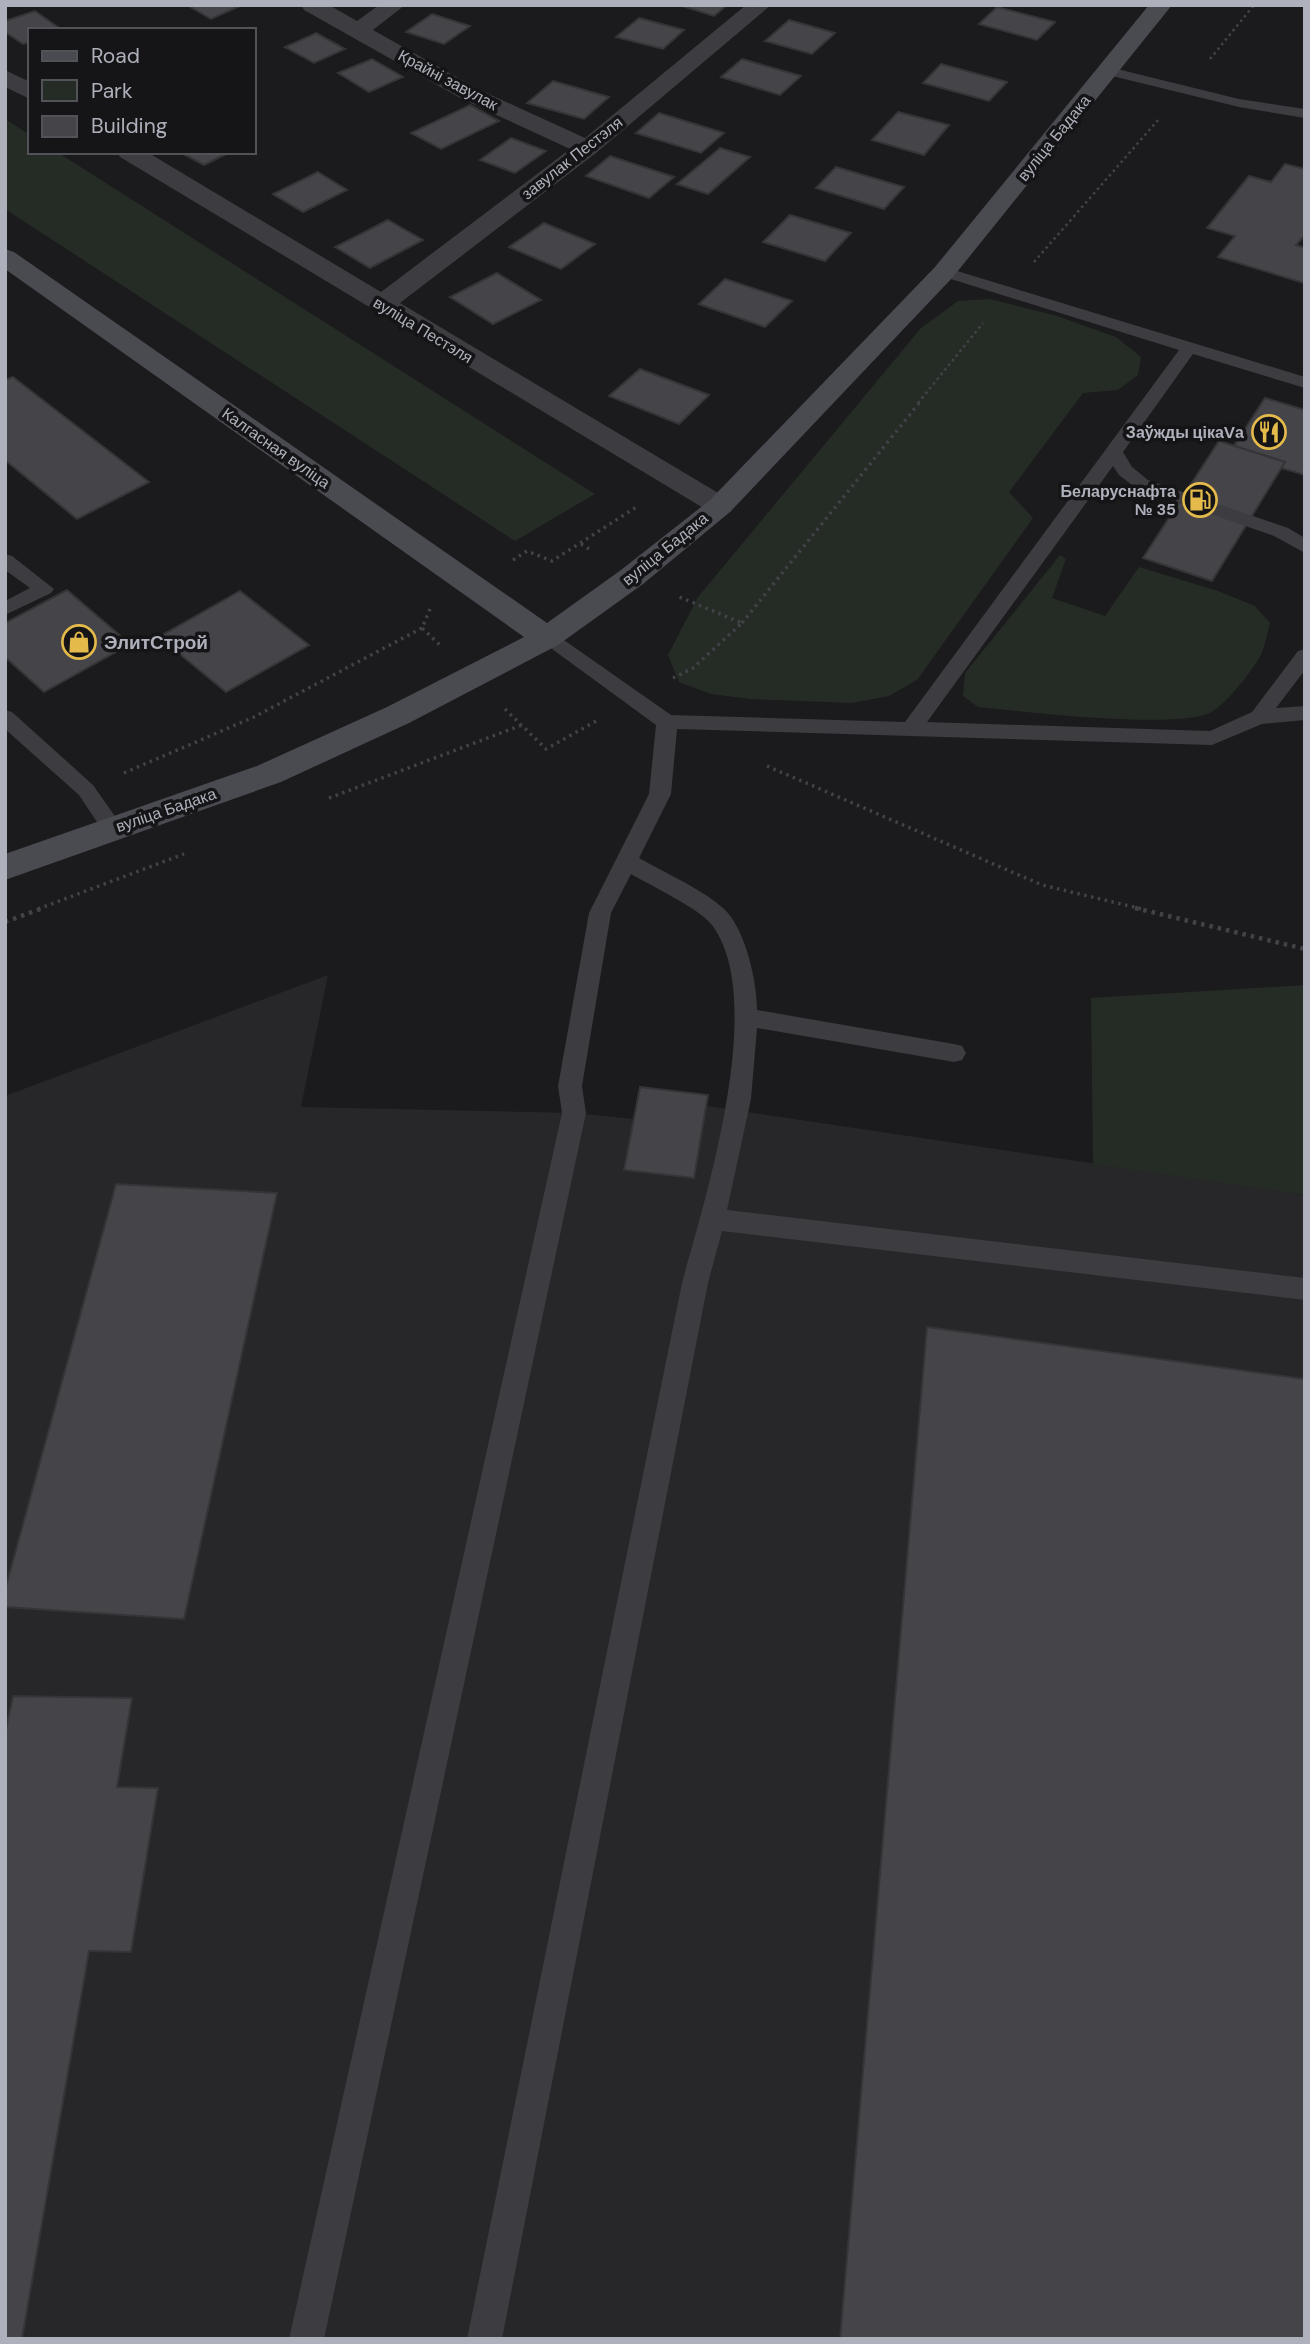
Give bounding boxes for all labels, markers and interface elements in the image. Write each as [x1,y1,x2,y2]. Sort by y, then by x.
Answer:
legend [28,28,256,154]
text: Road [91,42,140,70]
street label: Крайні завулак [395,45,502,116]
text: Park [91,77,133,105]
street label: вуліца Бадака [1013,91,1095,185]
text: Building [91,112,168,140]
street label: завулак Пестэля [517,112,627,204]
street label: вуліца Пестэля [369,292,477,368]
street label: Калгасная вуліца [218,403,334,493]
restaurant icon: Заўжды цікаVа [1250,413,1288,451]
place label: Заўжды цікаVа [1126,422,1244,443]
place label: Беларуснафта № 35 [1060,481,1176,520]
fuel station icon: Беларуснафта № 35 [1181,481,1219,519]
street label: вуліца Бадака [618,508,712,590]
shop icon: ЭлитСтрой [60,623,98,661]
place label: ЭлитСтрой [104,630,208,655]
street label: вуліца Бадака [113,783,219,837]

